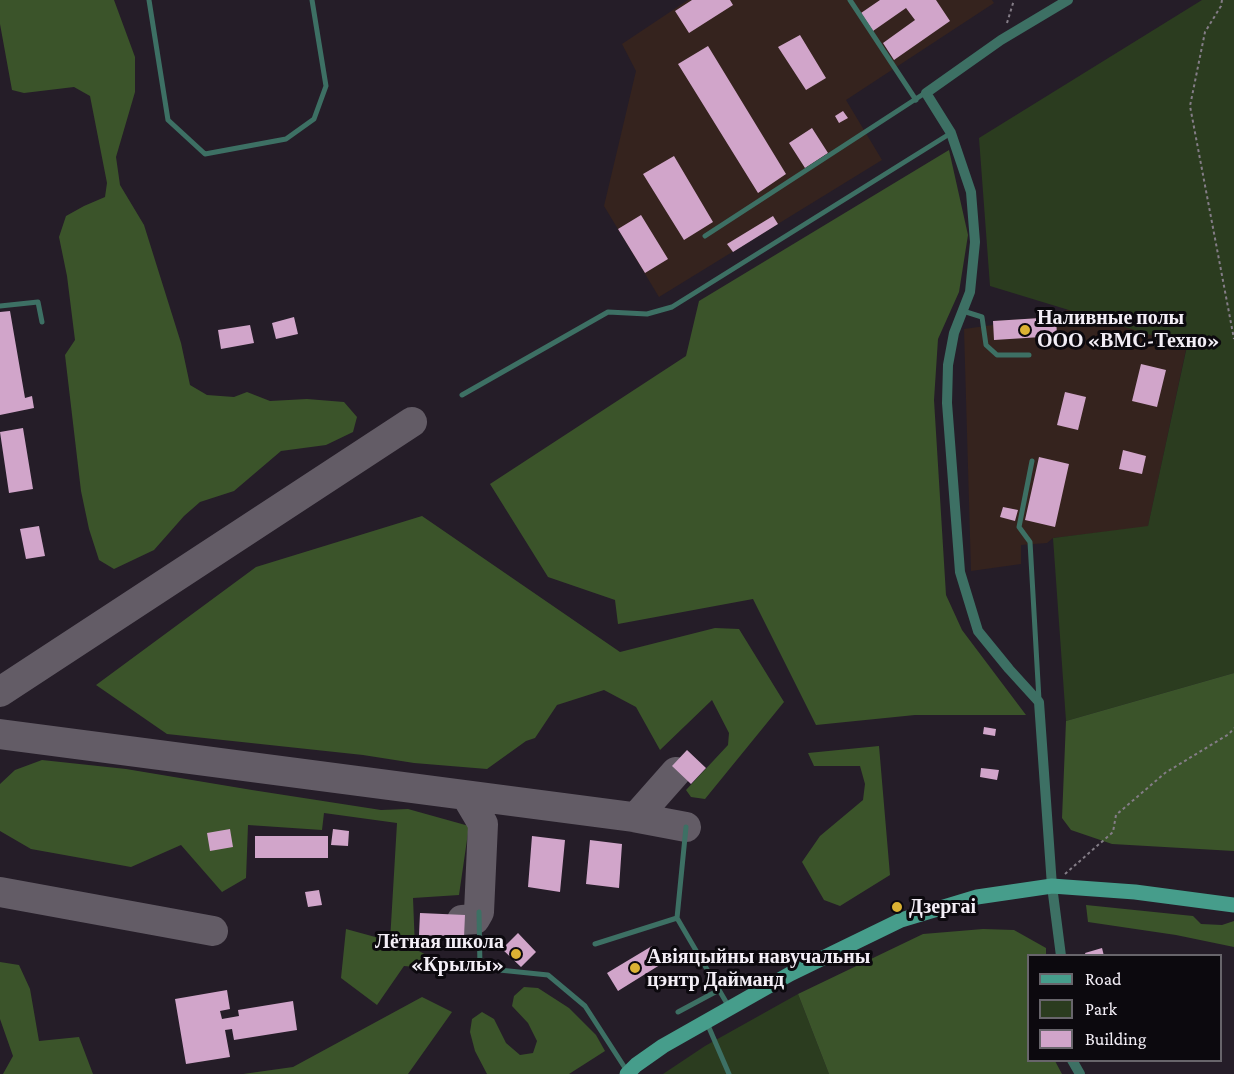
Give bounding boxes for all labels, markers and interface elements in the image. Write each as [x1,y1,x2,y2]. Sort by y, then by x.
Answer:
place label: Наливные полы ООО «ВМС-Техно» [1037,306,1220,353]
marker: Наливные полы ООО «ВМС-Техно» [1018,323,1032,337]
place label: Дзергаі [909,895,976,919]
marker: Дзергаі [890,900,904,914]
place label: Лётная школа «Крылы» [375,930,504,977]
place label: Авіяцыйны навучальны цэнтр Дайманд [647,945,870,992]
marker: Лётная школа «Крылы» [509,947,523,961]
legend [1027,954,1222,1062]
marker: Авіяцыйны навучальны цэнтр Дайманд [628,961,642,975]
text: Road [1085,969,1122,989]
text: Park [1085,999,1117,1019]
text: Building [1085,1029,1146,1049]

